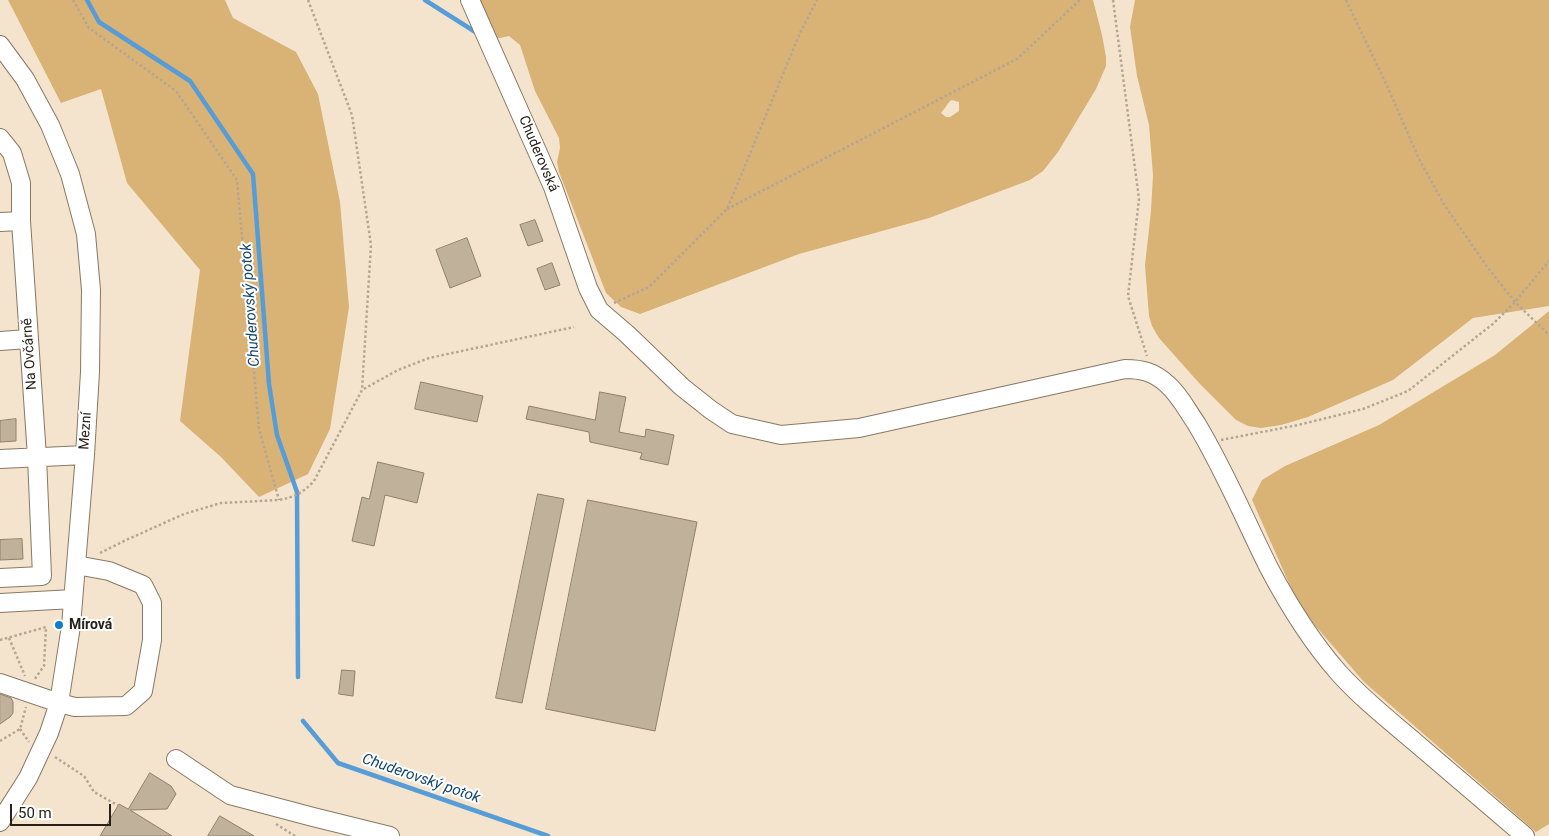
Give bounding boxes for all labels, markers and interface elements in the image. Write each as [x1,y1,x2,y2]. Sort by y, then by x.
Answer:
street label: Chuderovská [514,113,562,195]
water label: Chuderovský potok [238,243,264,367]
street label: Na Ovčárně [19,317,41,391]
street label: Mezní [76,412,96,450]
place label: Mírová [69,617,112,633]
marker: Mírová [53,619,65,631]
water label: Chuderovský potok [360,750,482,808]
scale bar [12,794,114,826]
text: 50 m [18,804,52,822]

